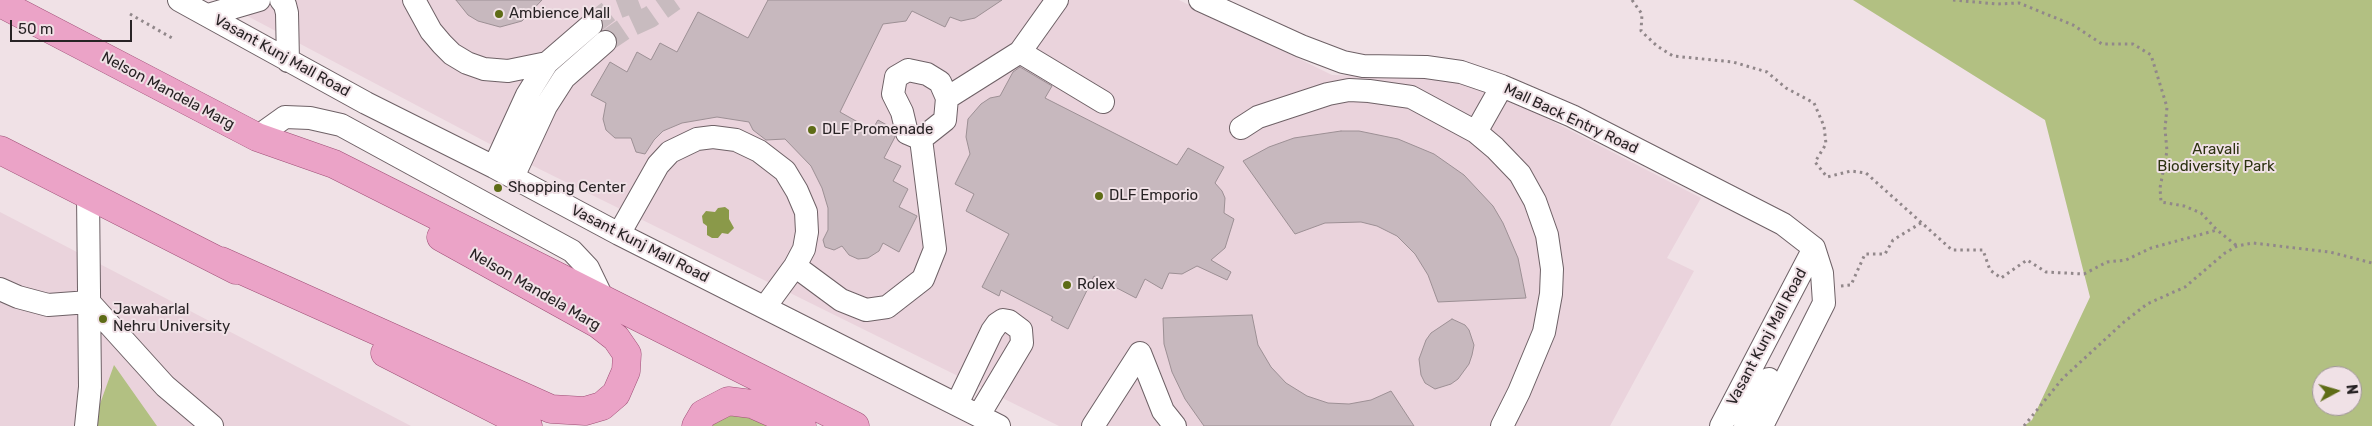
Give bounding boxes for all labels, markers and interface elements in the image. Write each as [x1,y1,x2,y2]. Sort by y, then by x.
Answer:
place label: Ambience Mall [509,5,610,23]
marker: Ambience Mall [493,8,505,20]
scale bar [12,10,135,42]
street label: Vasant Kunj Mall Road [211,11,353,101]
text: 50 m [18,20,53,38]
street label: Nelson Mandela Marg [98,48,238,134]
street label: Mall Back Entry Road [1501,80,1641,158]
place label: DLF Promenade [822,121,933,139]
marker: DLF Promenade [806,124,818,136]
park label: Aravali Biodiversity Park [2157,141,2275,176]
place label: Shopping Center [508,179,626,197]
marker: Shopping Center [492,182,504,194]
place label: DLF Emporio [1109,187,1198,205]
marker: DLF Emporio [1093,190,1105,202]
street label: Vasant Kunj Mall Road [568,201,712,287]
street label: Nelson Mandela Marg [466,245,604,335]
street label: Vasant Kunj Mall Road [1723,265,1811,409]
place label: Rolex [1077,276,1115,294]
marker: Rolex [1061,279,1073,291]
place label: Jawaharlal Nehru University [113,301,230,336]
marker: Jawaharlal Nehru University [97,313,109,325]
north arrow [2312,366,2362,416]
text: N [2342,384,2360,395]

